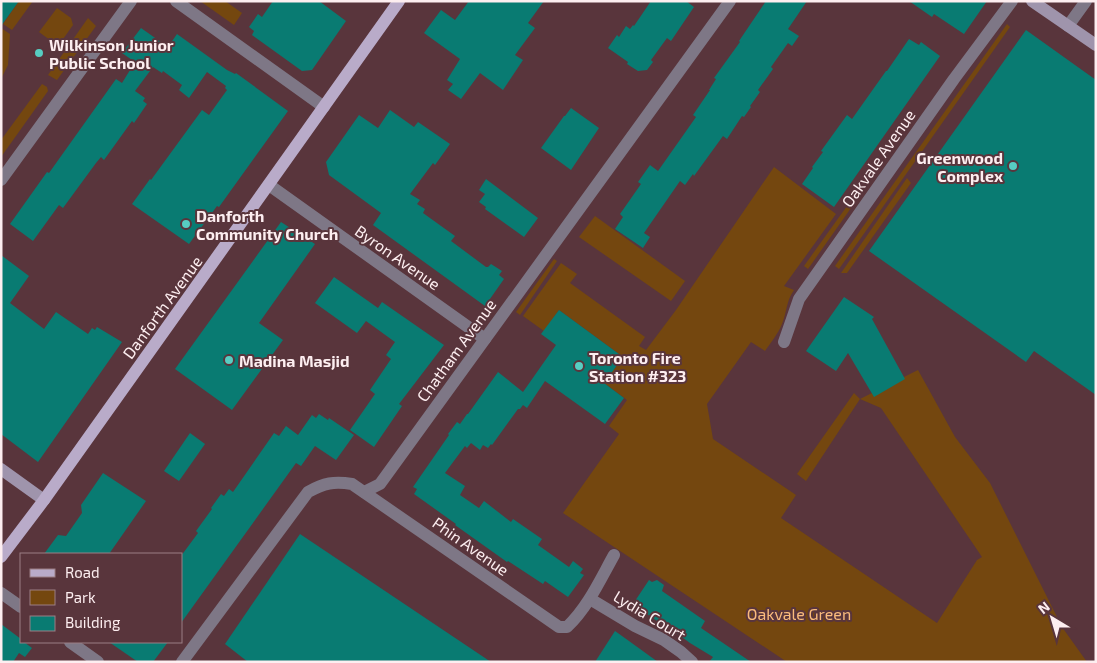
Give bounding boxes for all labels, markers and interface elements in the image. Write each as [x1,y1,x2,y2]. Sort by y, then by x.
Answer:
place label: Wilkinson Junior Public School [49,35,174,72]
marker: Wilkinson Junior Public School [33,47,45,59]
street label: Oakvale Avenue [837,105,919,211]
place label: Greenwood Complex [916,148,1003,185]
marker: Greenwood Complex [1007,160,1019,172]
place label: Danforth Community Church [196,206,338,244]
marker: Danforth Community Church [180,218,192,230]
street label: Byron Avenue [352,221,444,293]
street label: Danforth Avenue [118,252,206,362]
street label: Chatham Avenue [412,295,500,405]
place label: Toronto Fire Station #323 [589,348,686,385]
place label: Madina Masjid [239,351,350,370]
marker: Madina Masjid [223,354,235,366]
marker: Toronto Fire Station #323 [573,360,585,372]
street label: Phin Avenue [429,513,513,579]
legend [20,553,182,643]
text: Road [65,563,100,581]
street label: Lydia Court [610,586,690,644]
text: Park [65,588,96,606]
north arrow [1027,593,1077,643]
text: N [1034,598,1053,617]
park label: Oakvale Green [747,604,851,623]
text: Building [65,613,121,631]

